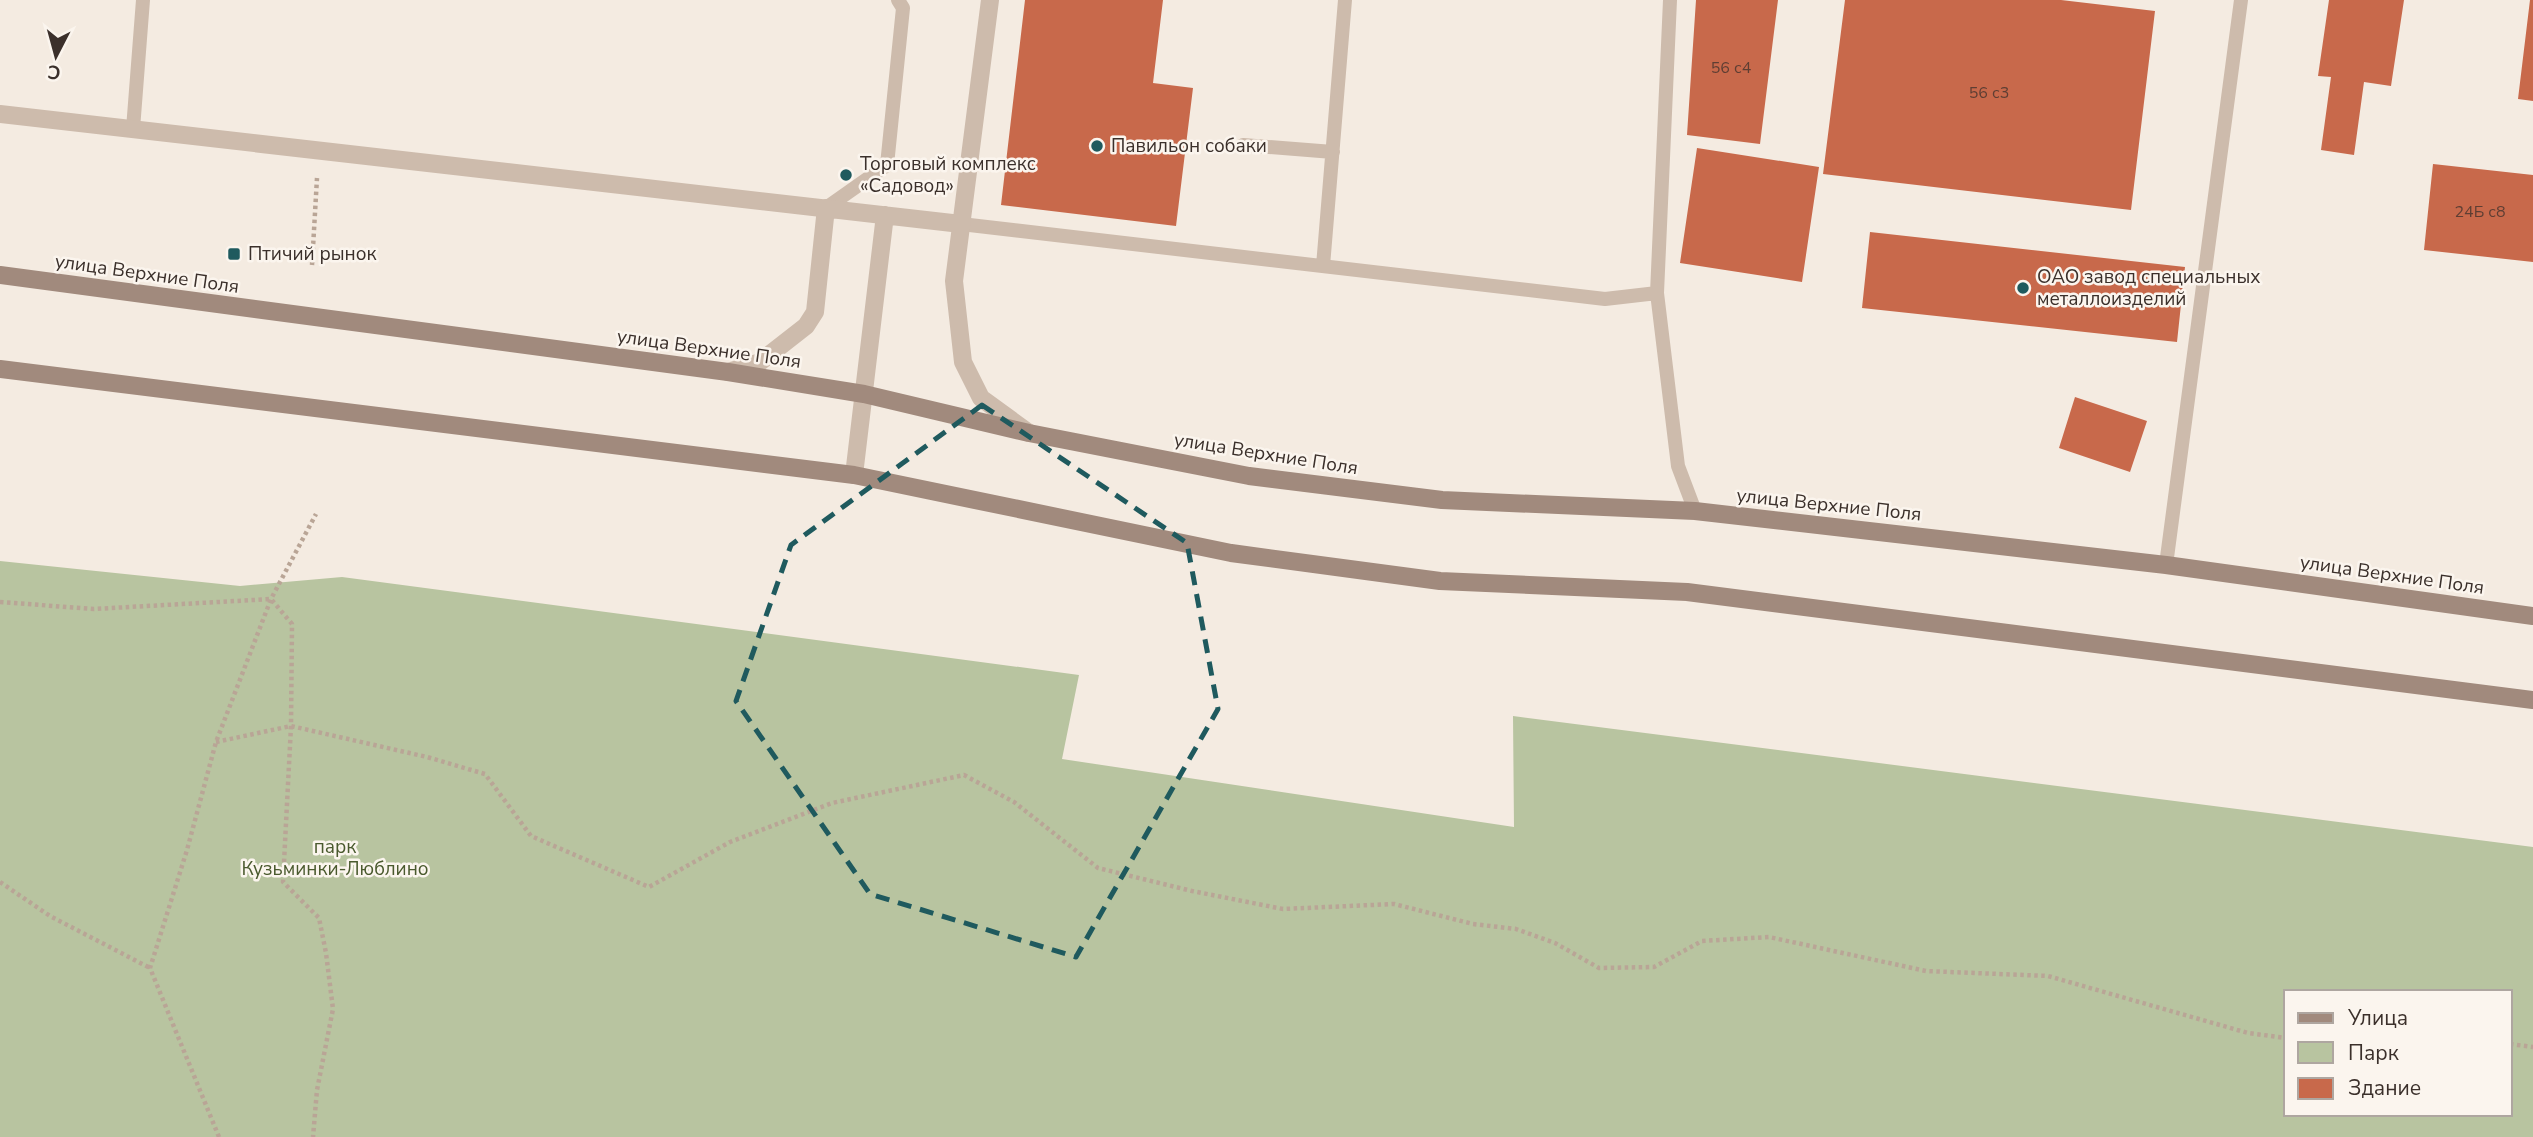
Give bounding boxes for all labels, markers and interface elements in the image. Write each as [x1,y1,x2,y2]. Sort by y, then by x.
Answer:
north arrow [21,21,91,91]
house number: 56 с4 [1711,57,1752,79]
text: С [46,58,62,86]
house number: 56 с3 [1969,82,2009,104]
place label: Павильон собаки [1111,133,1267,159]
marker: Павильон собаки [1089,138,1105,154]
place label: Торговый комплекс «Садовод» [860,151,1036,199]
marker: Торговый комплекс «Садовод» [838,167,854,183]
house number: 24Б с8 [2454,201,2506,223]
place label: Птичий рынок [248,241,377,267]
marker: Птичий рынок [226,246,242,262]
street label: улица Верхние Поля [53,248,241,300]
place label: ОАО завод специальных металлоизделий [2037,264,2260,312]
marker: ОАО завод специальных металлоизделий [2015,280,2031,296]
street label: улица Верхние Поля [615,323,803,375]
street label: улица Верхние Поля [1172,427,1360,481]
street label: улица Верхние Поля [1735,482,1923,528]
street label: улица Верхние Поля [2298,549,2486,601]
park label: парк Кузьминки-Люблино [241,834,429,882]
legend [2284,990,2512,1116]
text: Улица [2347,1004,2408,1032]
text: Парк [2348,1039,2400,1067]
text: Здание [2348,1074,2421,1102]

